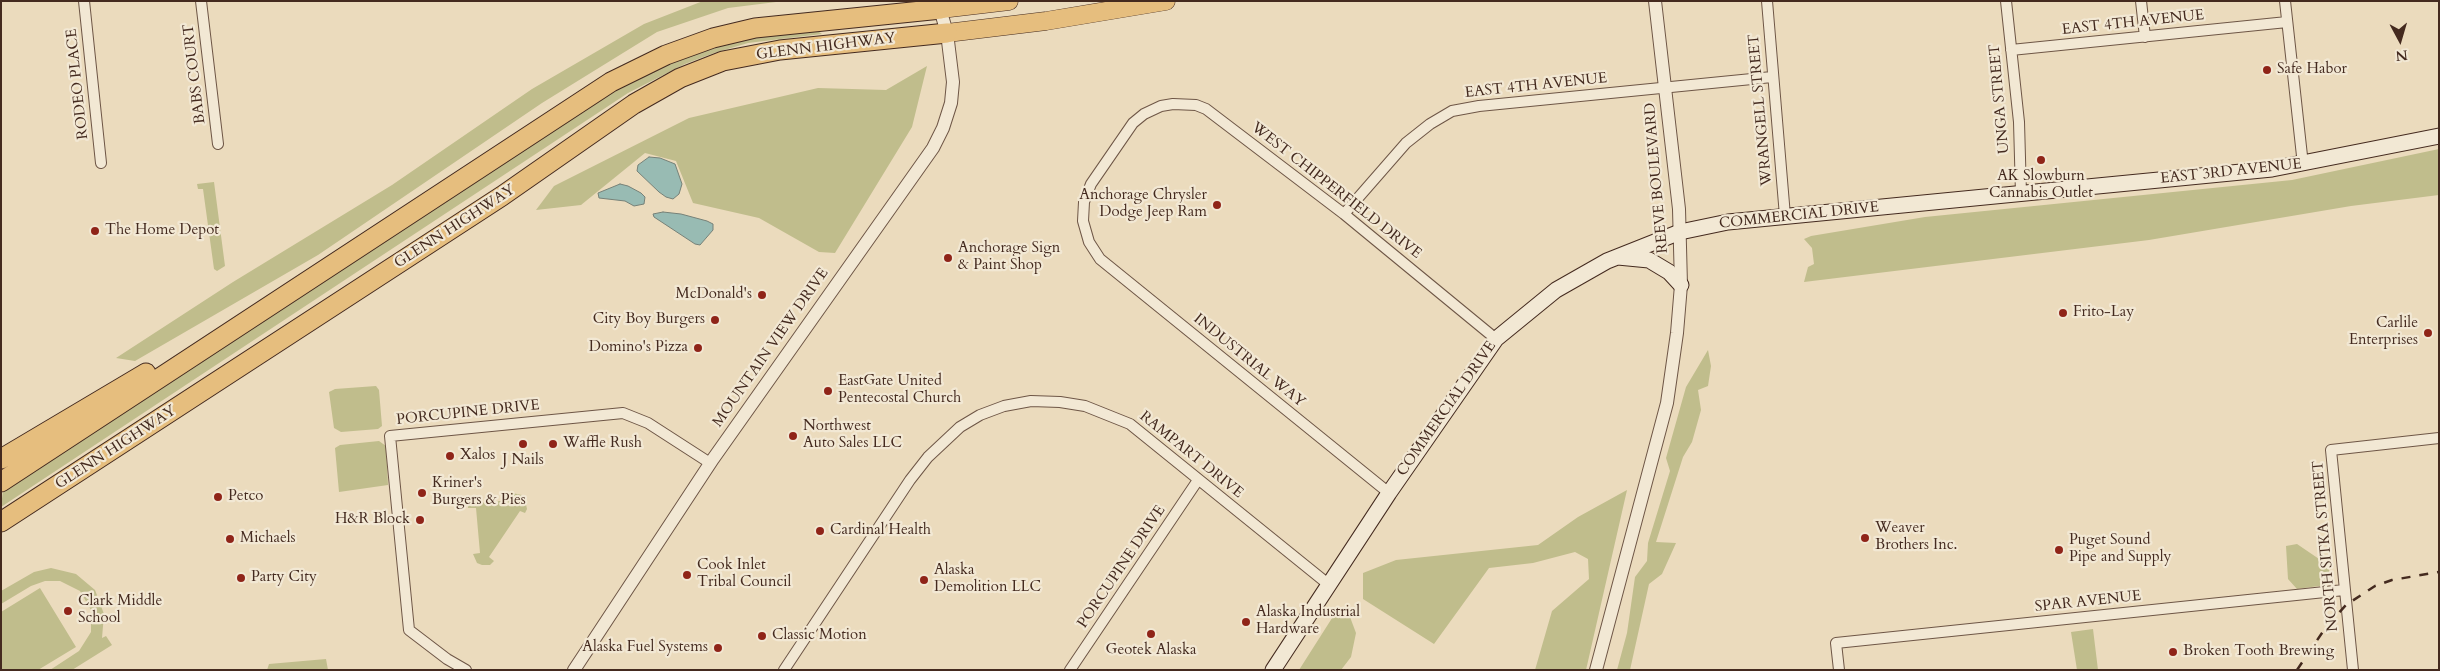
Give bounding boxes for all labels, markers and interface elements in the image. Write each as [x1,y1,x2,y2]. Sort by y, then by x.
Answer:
street label: EAST 4TH AVENUE [2061,7,2205,39]
north arrow [2375,15,2425,65]
street label: BABS COURT [180,23,210,125]
street label: RODEO PLACE [63,28,93,140]
street label: GLENN HIGHWAY [755,30,897,64]
street label: WRANGELL STREET [1745,33,1777,187]
street label: UNGA STREET [1986,43,2014,155]
text: N [2395,45,2409,65]
place label: Safe Habor [2277,61,2347,79]
marker: Safe Habor [2261,64,2273,76]
street label: EAST 4TH AVENUE [1464,70,1608,102]
street label: REEVE BOULEVARD [1641,102,1673,254]
street label: WEST CHIPPERFIELD DRIVE [1247,119,1425,263]
marker: AK Slowburn Cannabis Outlet [2035,154,2047,166]
street label: EAST 3RD AVENUE [2159,156,2303,188]
place label: AK Slowburn Cannabis Outlet [1989,168,2093,203]
street label: GLENN HIGHWAY [391,181,519,273]
place label: Anchorage Chrysler Dodge Jeep Ram [1079,187,1207,222]
marker: Anchorage Chrysler Dodge Jeep Ram [1211,199,1223,211]
street label: COMMERCIAL DRIVE [1718,199,1880,233]
place label: The Home Depot [105,222,219,240]
marker: The Home Depot [89,225,101,237]
place label: Anchorage Sign & Paint Shop [958,240,1060,275]
marker: Anchorage Sign & Paint Shop [942,252,954,264]
street label: MOUNTAIN VIEW DRIVE [709,265,833,431]
place label: McDonald's [676,286,752,304]
marker: McDonald's [756,289,768,301]
place label: Frito-Lay [2073,304,2134,322]
marker: Frito-Lay [2057,307,2069,319]
street label: INDUSTRIAL WAY [1189,310,1309,412]
place label: City Boy Burgers [593,311,705,329]
marker: City Boy Burgers [709,314,721,326]
place label: Carlile Enterprises [2349,315,2418,350]
marker: Carlile Enterprises [2422,327,2434,339]
street label: COMMERCIAL DRIVE [1394,338,1500,480]
place label: Domino's Pizza [589,339,688,357]
marker: Domino's Pizza [692,342,704,354]
place label: EastGate United Pentecostal Church [838,373,961,408]
marker: EastGate United Pentecostal Church [822,385,834,397]
street label: PORCUPINE DRIVE [395,397,541,429]
street label: GLENN HIGHWAY [52,402,180,494]
street label: RAMPART DRIVE [1136,408,1246,502]
place label: Northwest Auto Sales LLC [803,418,902,453]
marker: Northwest Auto Sales LLC [787,430,799,442]
place label: Waffle Rush [563,435,642,453]
marker: J Nails [517,438,529,450]
marker: Waffle Rush [547,438,559,450]
place label: Xalos [460,447,495,465]
marker: Xalos [444,450,456,462]
place label: J Nails [502,452,544,470]
street label: NORTH SITKA STREET [2310,460,2342,632]
place label: Kriner's Burgers & Pies [432,475,526,510]
marker: Kriner's Burgers & Pies [416,487,428,499]
place label: Petco [228,488,263,506]
marker: Petco [212,491,224,503]
street label: PORCUPINE DRIVE [1074,502,1170,632]
place label: H&R Block [335,511,410,529]
marker: H&R Block [414,514,426,526]
place label: Weaver Brothers Inc. [1875,520,1957,555]
place label: Cardinal Health [830,522,931,540]
marker: Cardinal Health [814,525,826,537]
place label: Michaels [240,530,296,548]
marker: Weaver Brothers Inc. [1859,532,1871,544]
place label: Puget Sound Pipe and Supply [2069,532,2171,567]
marker: Michaels [224,533,236,545]
marker: Puget Sound Pipe and Supply [2053,544,2065,556]
place label: Cook Inlet Tribal Council [697,557,791,592]
place label: Alaska Demolition LLC [934,562,1041,597]
place label: Party City [251,569,317,587]
marker: Cook Inlet Tribal Council [681,569,693,581]
marker: Party City [235,572,247,584]
marker: Alaska Demolition LLC [918,574,930,586]
street label: SPAR AVENUE [2034,587,2142,617]
place label: Clark Middle School [78,593,162,628]
place label: Alaska Industrial Hardware [1256,604,1360,639]
marker: Clark Middle School [62,605,74,617]
marker: Alaska Industrial Hardware [1240,616,1252,628]
place label: Classic Motion [772,627,867,645]
marker: Geotek Alaska [1145,628,1157,640]
marker: Classic Motion [756,630,768,642]
place label: Alaska Fuel Systems [582,639,708,657]
marker: Alaska Fuel Systems [712,642,724,654]
place label: Geotek Alaska [1106,642,1196,660]
place label: Broken Tooth Brewing [2183,643,2334,661]
marker: Broken Tooth Brewing [2167,646,2179,658]

